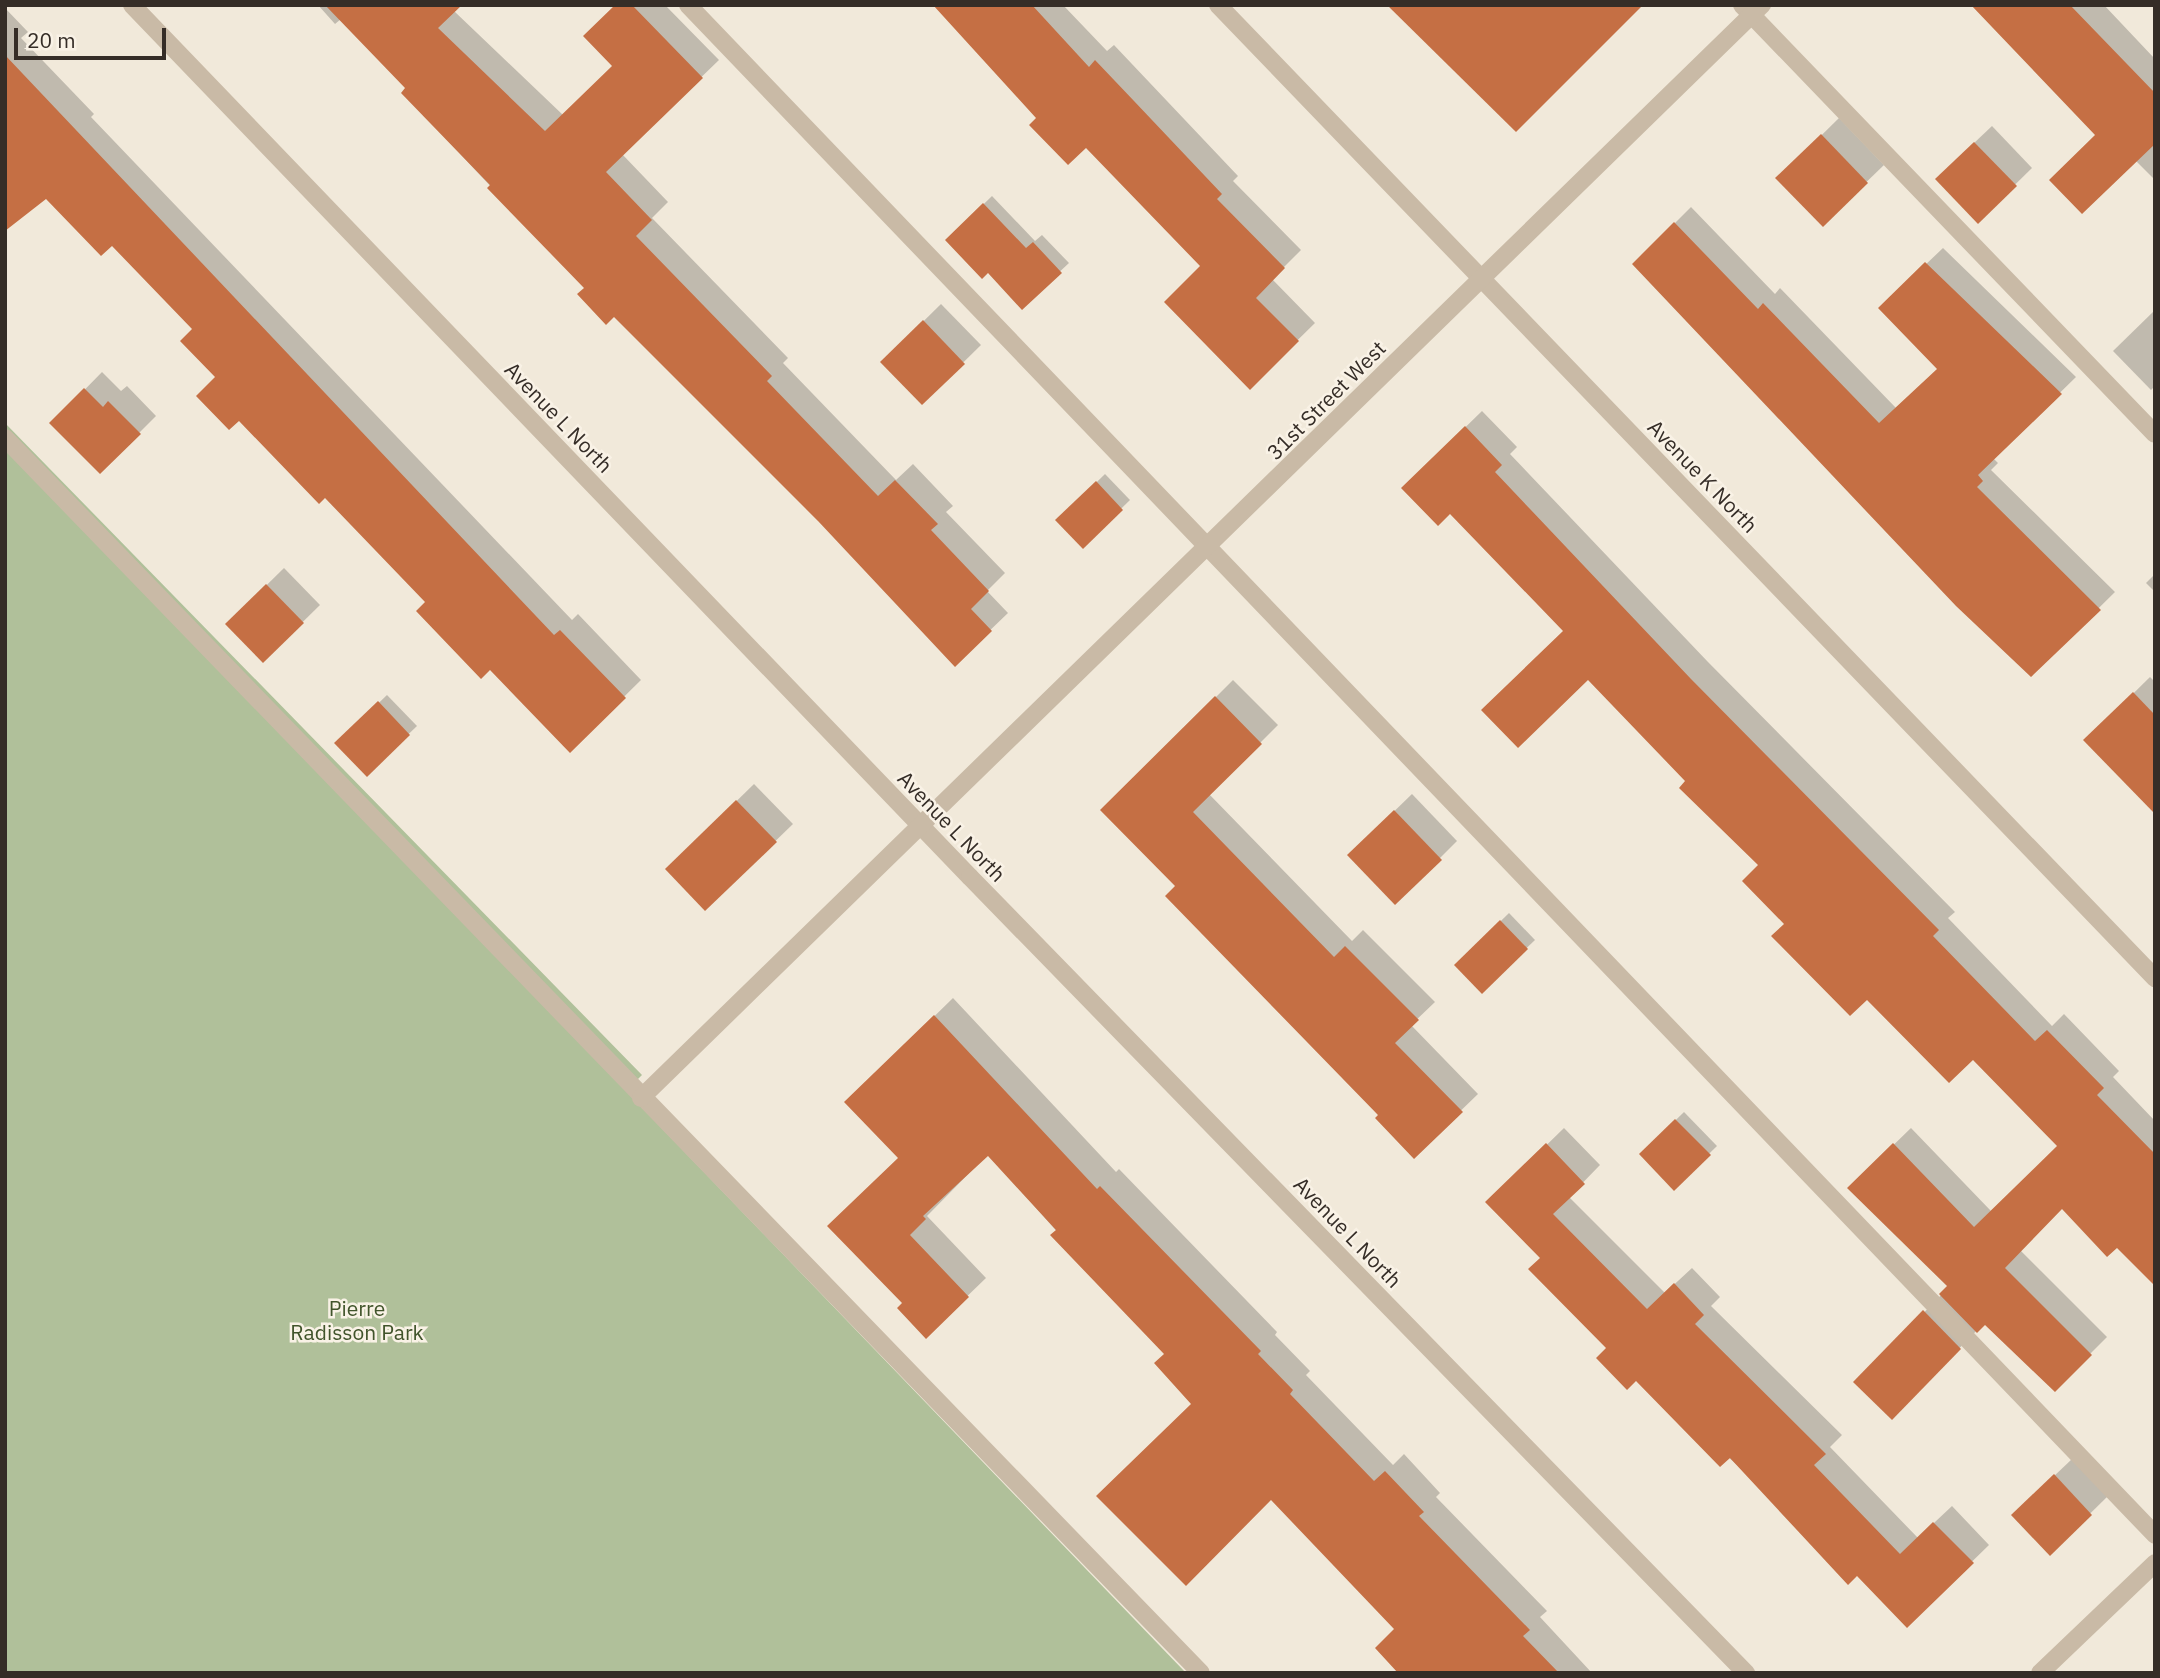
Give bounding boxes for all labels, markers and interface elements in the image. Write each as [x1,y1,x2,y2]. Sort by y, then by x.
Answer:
scale bar [18,14,170,58]
text: 20 m [27,26,76,54]
street label: 31st Street West [1261,335,1391,465]
street label: Avenue L North [500,356,618,478]
street label: Avenue K North [1643,414,1763,538]
street label: Avenue L North [893,765,1011,887]
street label: Avenue L North [1289,1171,1407,1293]
park label: Pierre Radisson Park [290,1295,424,1345]

